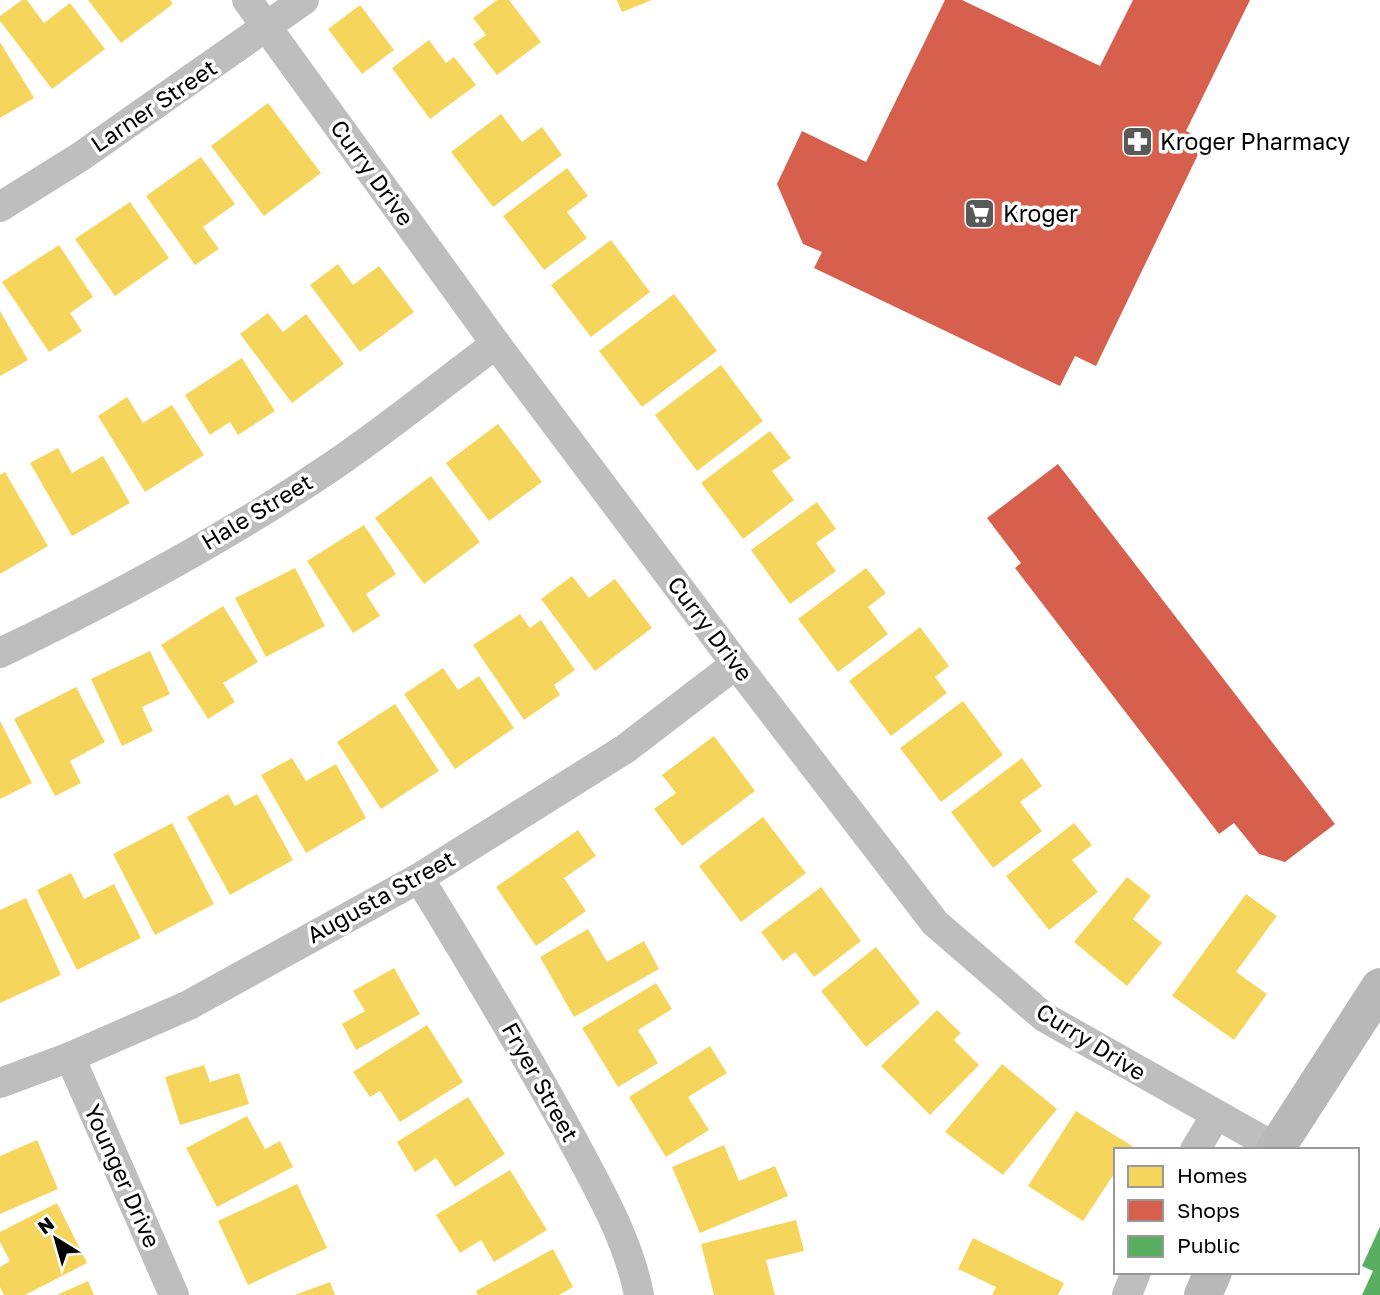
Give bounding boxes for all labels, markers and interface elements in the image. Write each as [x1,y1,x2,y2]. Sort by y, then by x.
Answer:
street label: Larner Street [85,53,222,157]
street label: Curry Drive [325,114,421,231]
pharmacy icon: Kroger Pharmacy [1120,125,1154,159]
place label: Kroger Pharmacy [1160,127,1350,155]
supermarket icon: Kroger [963,197,997,231]
place label: Kroger [1003,199,1078,227]
street label: Hale Street [196,467,317,555]
street label: Curry Drive [662,571,759,686]
street label: Augusta Street [302,844,460,948]
street label: Curry Drive [1032,996,1151,1086]
street label: Fryer Street [497,1017,585,1146]
street label: Younger Drive [79,1100,167,1252]
legend [1114,1148,1359,1274]
text: Homes [1177,1162,1247,1188]
text: Shops [1177,1197,1240,1223]
north arrow [21,1204,91,1274]
text: N [33,1211,58,1239]
text: Public [1177,1232,1240,1258]

